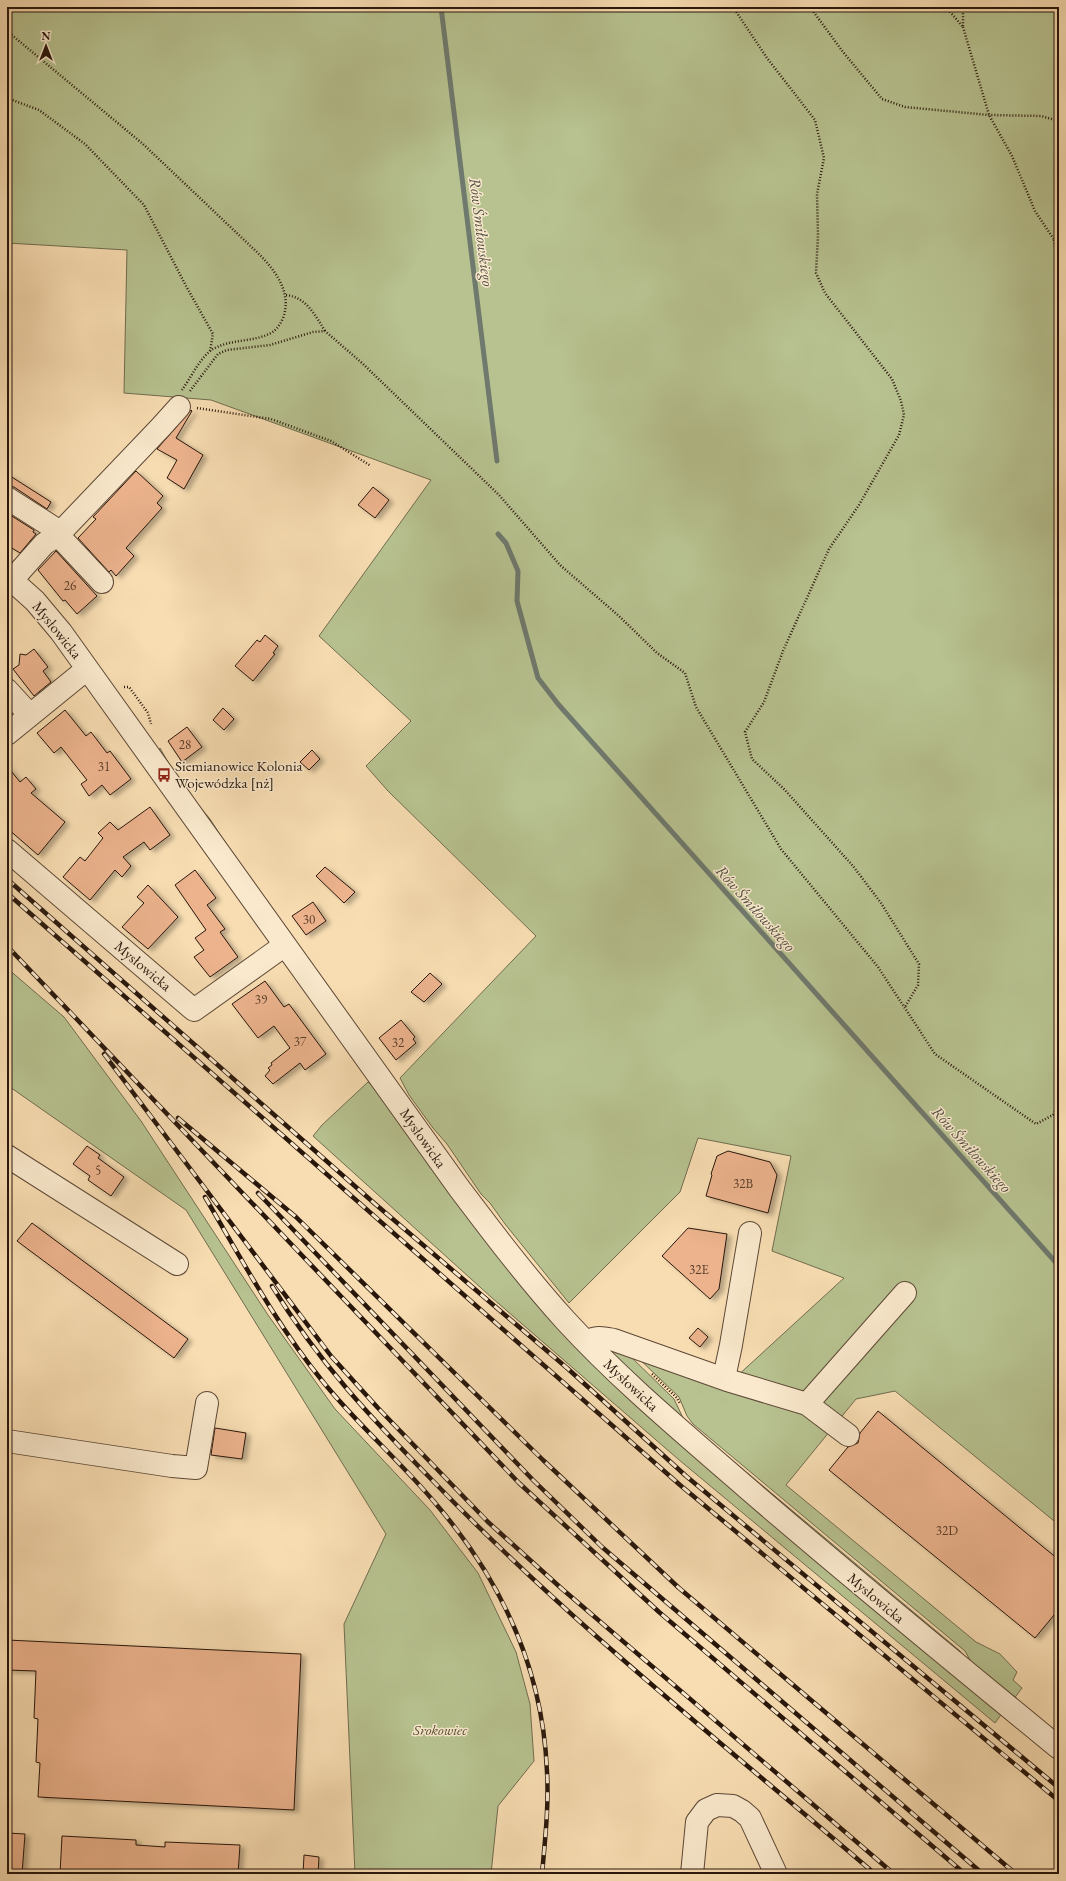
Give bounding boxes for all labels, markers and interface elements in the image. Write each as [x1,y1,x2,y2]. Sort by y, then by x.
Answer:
north arrow [26,26,66,66]
text: N [42,29,51,43]
water label: Rów Śmiłowskiego [464,176,499,288]
house number: 26 [64,577,76,594]
street label: Mysłowicka [28,597,86,662]
house number: 28 [179,736,191,753]
place label: Siemianowice Kolonia Wojewódzka [nż] [175,756,303,792]
house number: 31 [98,758,110,775]
bus stop icon: Siemianowice Kolonia Wojewódzka [nż] [156,767,172,783]
water label: Rów Śmiłowskiego [711,861,800,956]
house number: 30 [303,911,315,928]
street label: Mysłowicka [111,936,176,995]
house number: 39 [255,991,268,1008]
house number: 37 [294,1033,307,1050]
house number: 32 [392,1034,405,1051]
water label: Rów Śmiłowskiego [927,1102,1016,1197]
street label: Mysłowicka [396,1104,451,1171]
house number: 5 [95,1162,101,1179]
house number: 32B [733,1175,753,1192]
house number: 32E [689,1261,709,1278]
street label: Mysłowicka [600,1354,663,1415]
house number: 32D [936,1522,958,1539]
street label: Mysłowicka [844,1568,909,1627]
park label: Srokowiec [412,1720,467,1739]

